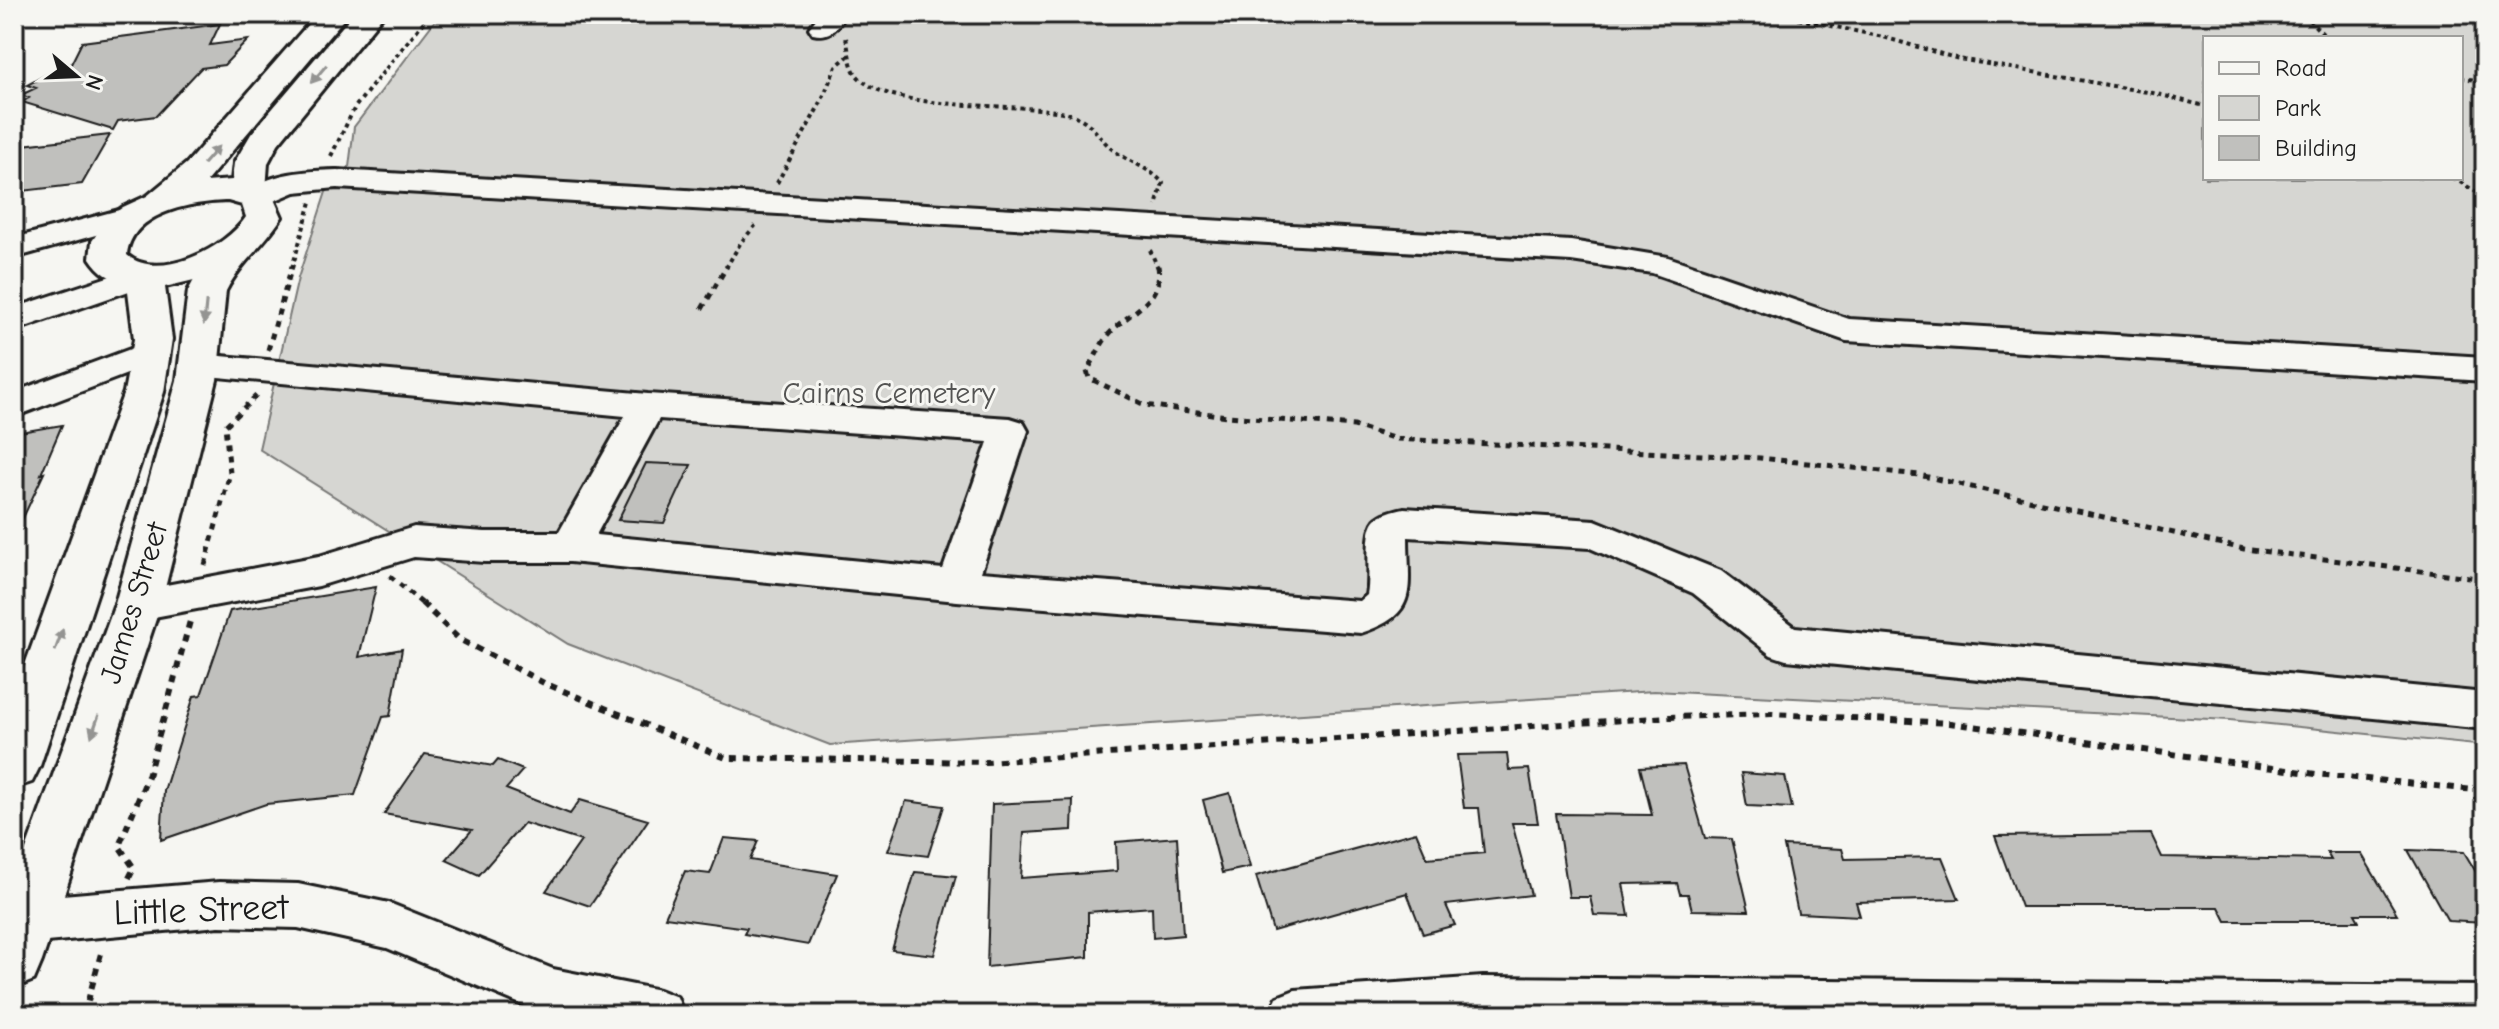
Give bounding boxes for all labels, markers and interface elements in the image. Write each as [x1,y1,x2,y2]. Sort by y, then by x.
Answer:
north arrow [36,36,116,116]
legend [2203,36,2463,180]
text: Road [2275,54,2327,82]
one-way arrow [311,64,328,84]
text: N [79,71,109,93]
text: Park [2275,94,2321,122]
text: Building [2275,134,2357,162]
one-way arrow [202,146,219,166]
one-way arrow [198,301,211,326]
park label: Cairns Cemetery [782,376,996,411]
street label: James Street [93,517,176,688]
one-way arrow [53,627,65,651]
one-way arrow [88,714,101,738]
street label: Little Street [113,886,291,934]

